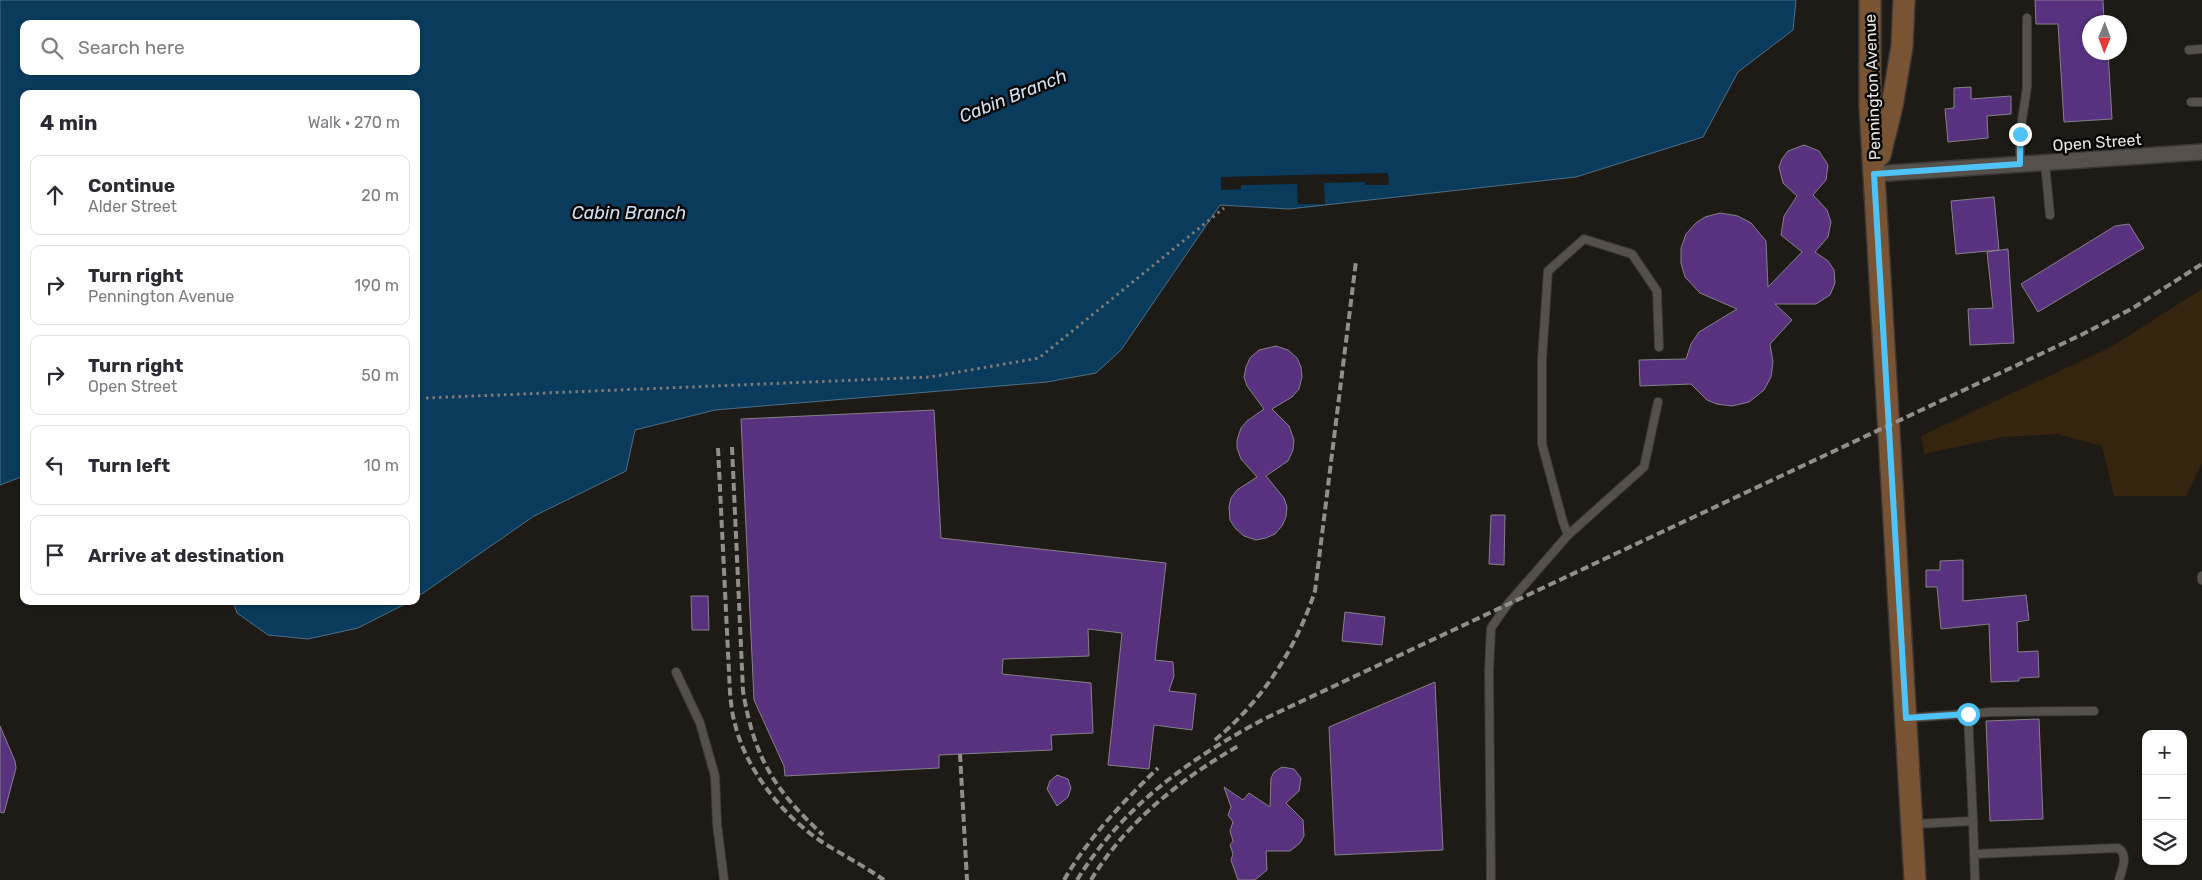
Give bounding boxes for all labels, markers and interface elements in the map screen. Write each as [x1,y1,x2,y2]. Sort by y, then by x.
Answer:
street label: Pennington Avenue [1860,14,1885,160]
north arrow [2082,15,2127,60]
search box [20,20,420,75]
icon: search [38,34,66,62]
text: Search here [78,36,185,59]
water label: Cabin Branch [956,64,1070,128]
text: 4 min [40,110,98,135]
text: Walk · 270 m [308,113,400,132]
route end [2009,123,2032,146]
street label: Open Street [2052,130,2142,155]
text: Continue [88,174,175,197]
icon: ahead [41,181,69,209]
text: 20 m [361,186,399,205]
text: Alder Street [88,197,177,216]
water label: Cabin Branch [572,202,686,224]
text: Turn right [88,264,183,287]
icon: right [41,271,69,299]
text: 190 m [354,276,399,295]
text: Pennington Avenue [88,287,234,306]
text: Turn right [88,354,183,377]
icon: right [41,361,69,389]
text: 50 m [361,366,399,385]
text: Open Street [88,377,177,396]
icon: left [41,451,69,479]
text: Turn left [88,454,170,477]
text: 10 m [364,456,399,475]
icon: arrive [41,541,69,569]
text: Arrive at destination [88,544,284,567]
route start [1957,703,1980,726]
map controls [2142,730,2187,865]
button: + [2142,730,2187,775]
button: − [2142,775,2187,820]
button: layers [2142,820,2187,865]

